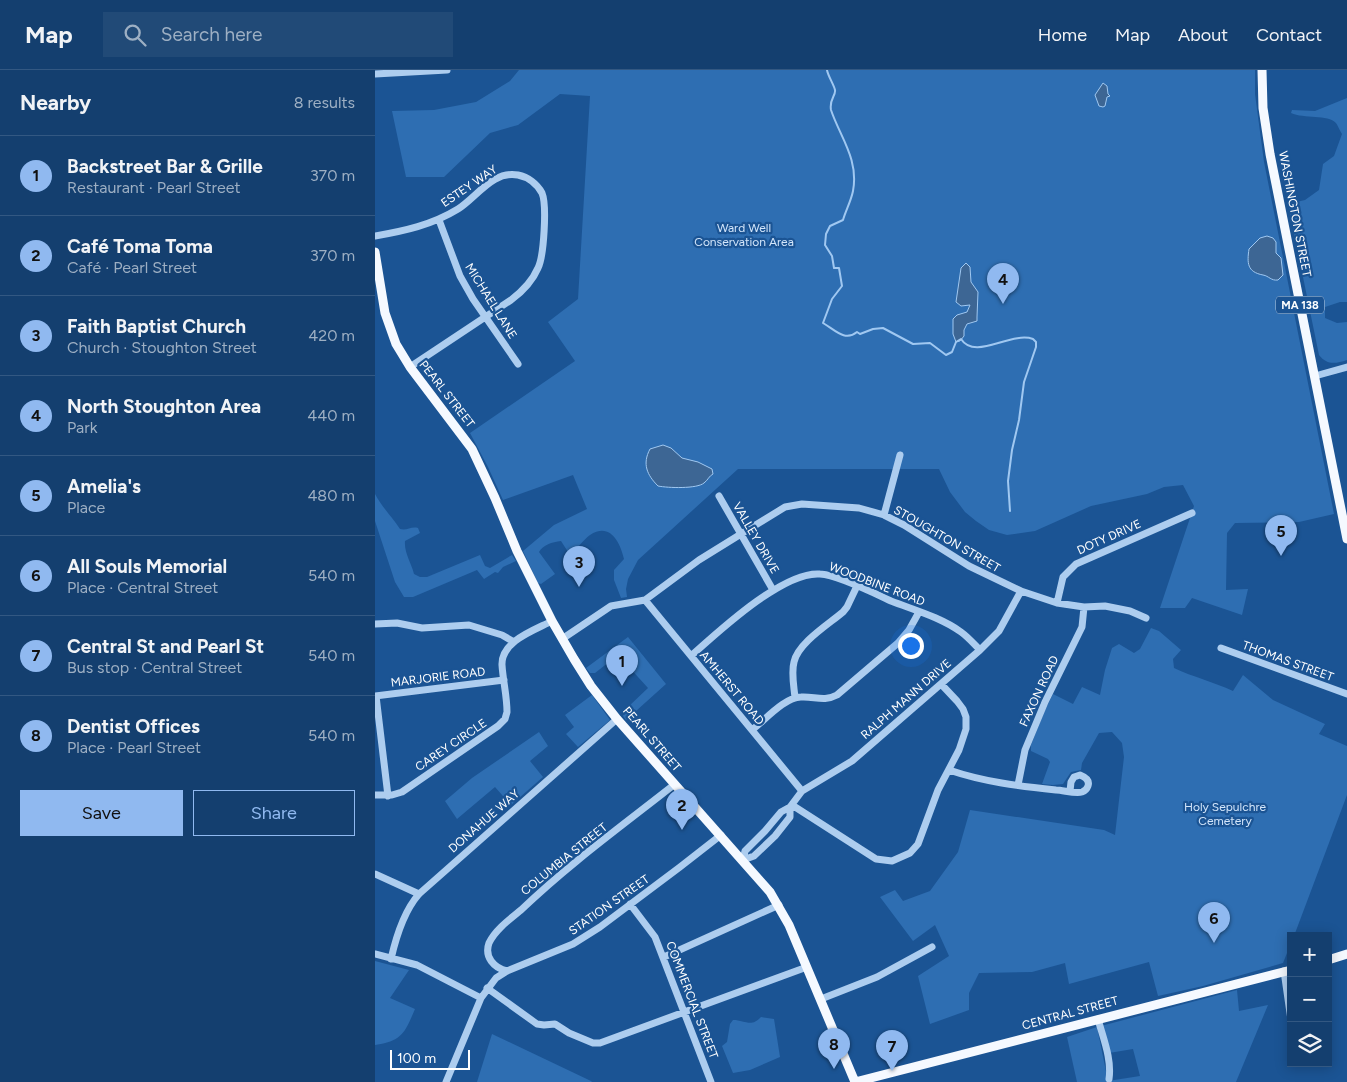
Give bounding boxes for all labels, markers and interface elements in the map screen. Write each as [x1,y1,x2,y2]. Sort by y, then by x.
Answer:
search box [103,12,453,57]
text: Map [25,20,73,49]
icon: search [121,21,149,49]
text: Search here [161,23,262,46]
text: Home [1038,24,1087,46]
text: Map [1115,24,1150,46]
text: About [1178,24,1228,46]
text: Contact [1256,24,1322,46]
text: Nearby [20,90,91,115]
text: 8 results [294,93,355,112]
street label: WASHINGTON STREET [1276,150,1314,278]
text: Backstreet Bar & Grille [67,155,263,178]
street label: ESTEY WAY [438,162,500,210]
text: 1 [33,166,39,185]
text: 370 m [310,166,355,185]
text: Restaurant · Pearl Street [67,178,241,197]
park label: Ward Well Conservation Area [694,221,794,249]
text: Café Toma Toma [67,235,213,258]
text: 2 [31,246,41,265]
text: 370 m [310,246,355,265]
text: Café · Pearl Street [67,258,197,277]
street label: MICHAEL LANE [462,261,520,341]
pin: 4 [987,263,1019,304]
road number: MA 138 [1276,296,1324,314]
text: Faith Baptist Church [67,315,246,338]
text: 3 [32,326,40,345]
text: 420 m [308,326,355,345]
text: Church · Stoughton Street [67,338,257,357]
street label: PEARL STREET [416,358,478,431]
text: North Stoughton Area [67,395,261,418]
text: 4 [31,406,41,425]
text: 440 m [307,406,355,425]
text: Park [67,418,97,437]
text: Amelia's [67,475,141,498]
text: 5 [31,486,41,505]
text: 480 m [307,486,355,505]
text: Place [67,498,105,517]
street label: VALLEY DRIVE [730,500,782,576]
street label: STOUGHTON STREET [891,503,1003,575]
pin: 5 [1265,515,1297,556]
street label: DOTY DRIVE [1075,517,1143,557]
pin: 3 [563,546,595,587]
text: All Souls Memorial [67,555,227,578]
street label: WOODBINE ROAD [827,559,927,609]
text: 6 [31,566,41,585]
text: 540 m [308,566,355,585]
text: Place · Central Street [67,578,218,597]
your location [898,633,924,659]
text: Central St and Pearl St [67,635,264,658]
street label: THOMAS STREET [1241,638,1336,684]
pin: 1 [606,645,638,686]
text: 7 [32,646,40,665]
text: 540 m [308,646,355,665]
street label: AMHERST ROAD [697,648,767,728]
street label: FAXON ROAD [1016,653,1062,729]
street label: RALPH MANN DRIVE [858,656,954,742]
text: Bus stop · Central Street [67,658,242,677]
street label: MARJORIE ROAD [390,664,486,690]
street label: PEARL STREET [620,704,684,775]
text: Dentist Offices [67,715,200,738]
street label: CAREY CIRCLE [413,716,489,774]
text: 8 [31,726,41,745]
text: 540 m [308,726,355,745]
text: Place · Pearl Street [67,738,201,757]
street label: DONAHUE WAY [446,786,523,855]
pin: 2 [666,789,698,830]
button: Save [20,790,183,836]
button: Share [193,790,355,836]
park label: Holy Sepulchre Cemetery [1184,800,1266,828]
street label: COLUMBIA STREET [518,820,610,898]
street label: STATION STREET [566,872,652,938]
pin: 6 [1198,902,1230,943]
map controls [1287,932,1332,1067]
button: + [1287,932,1332,977]
street label: COMMERCIAL STREET [663,939,721,1061]
button: − [1287,977,1332,1022]
street label: CENTRAL STREET [1020,993,1120,1033]
button: layers [1287,1022,1332,1067]
pin: 8 [818,1028,850,1069]
pin: 7 [876,1030,908,1071]
scale bar [390,1047,470,1070]
text: 100 m [397,1050,436,1067]

